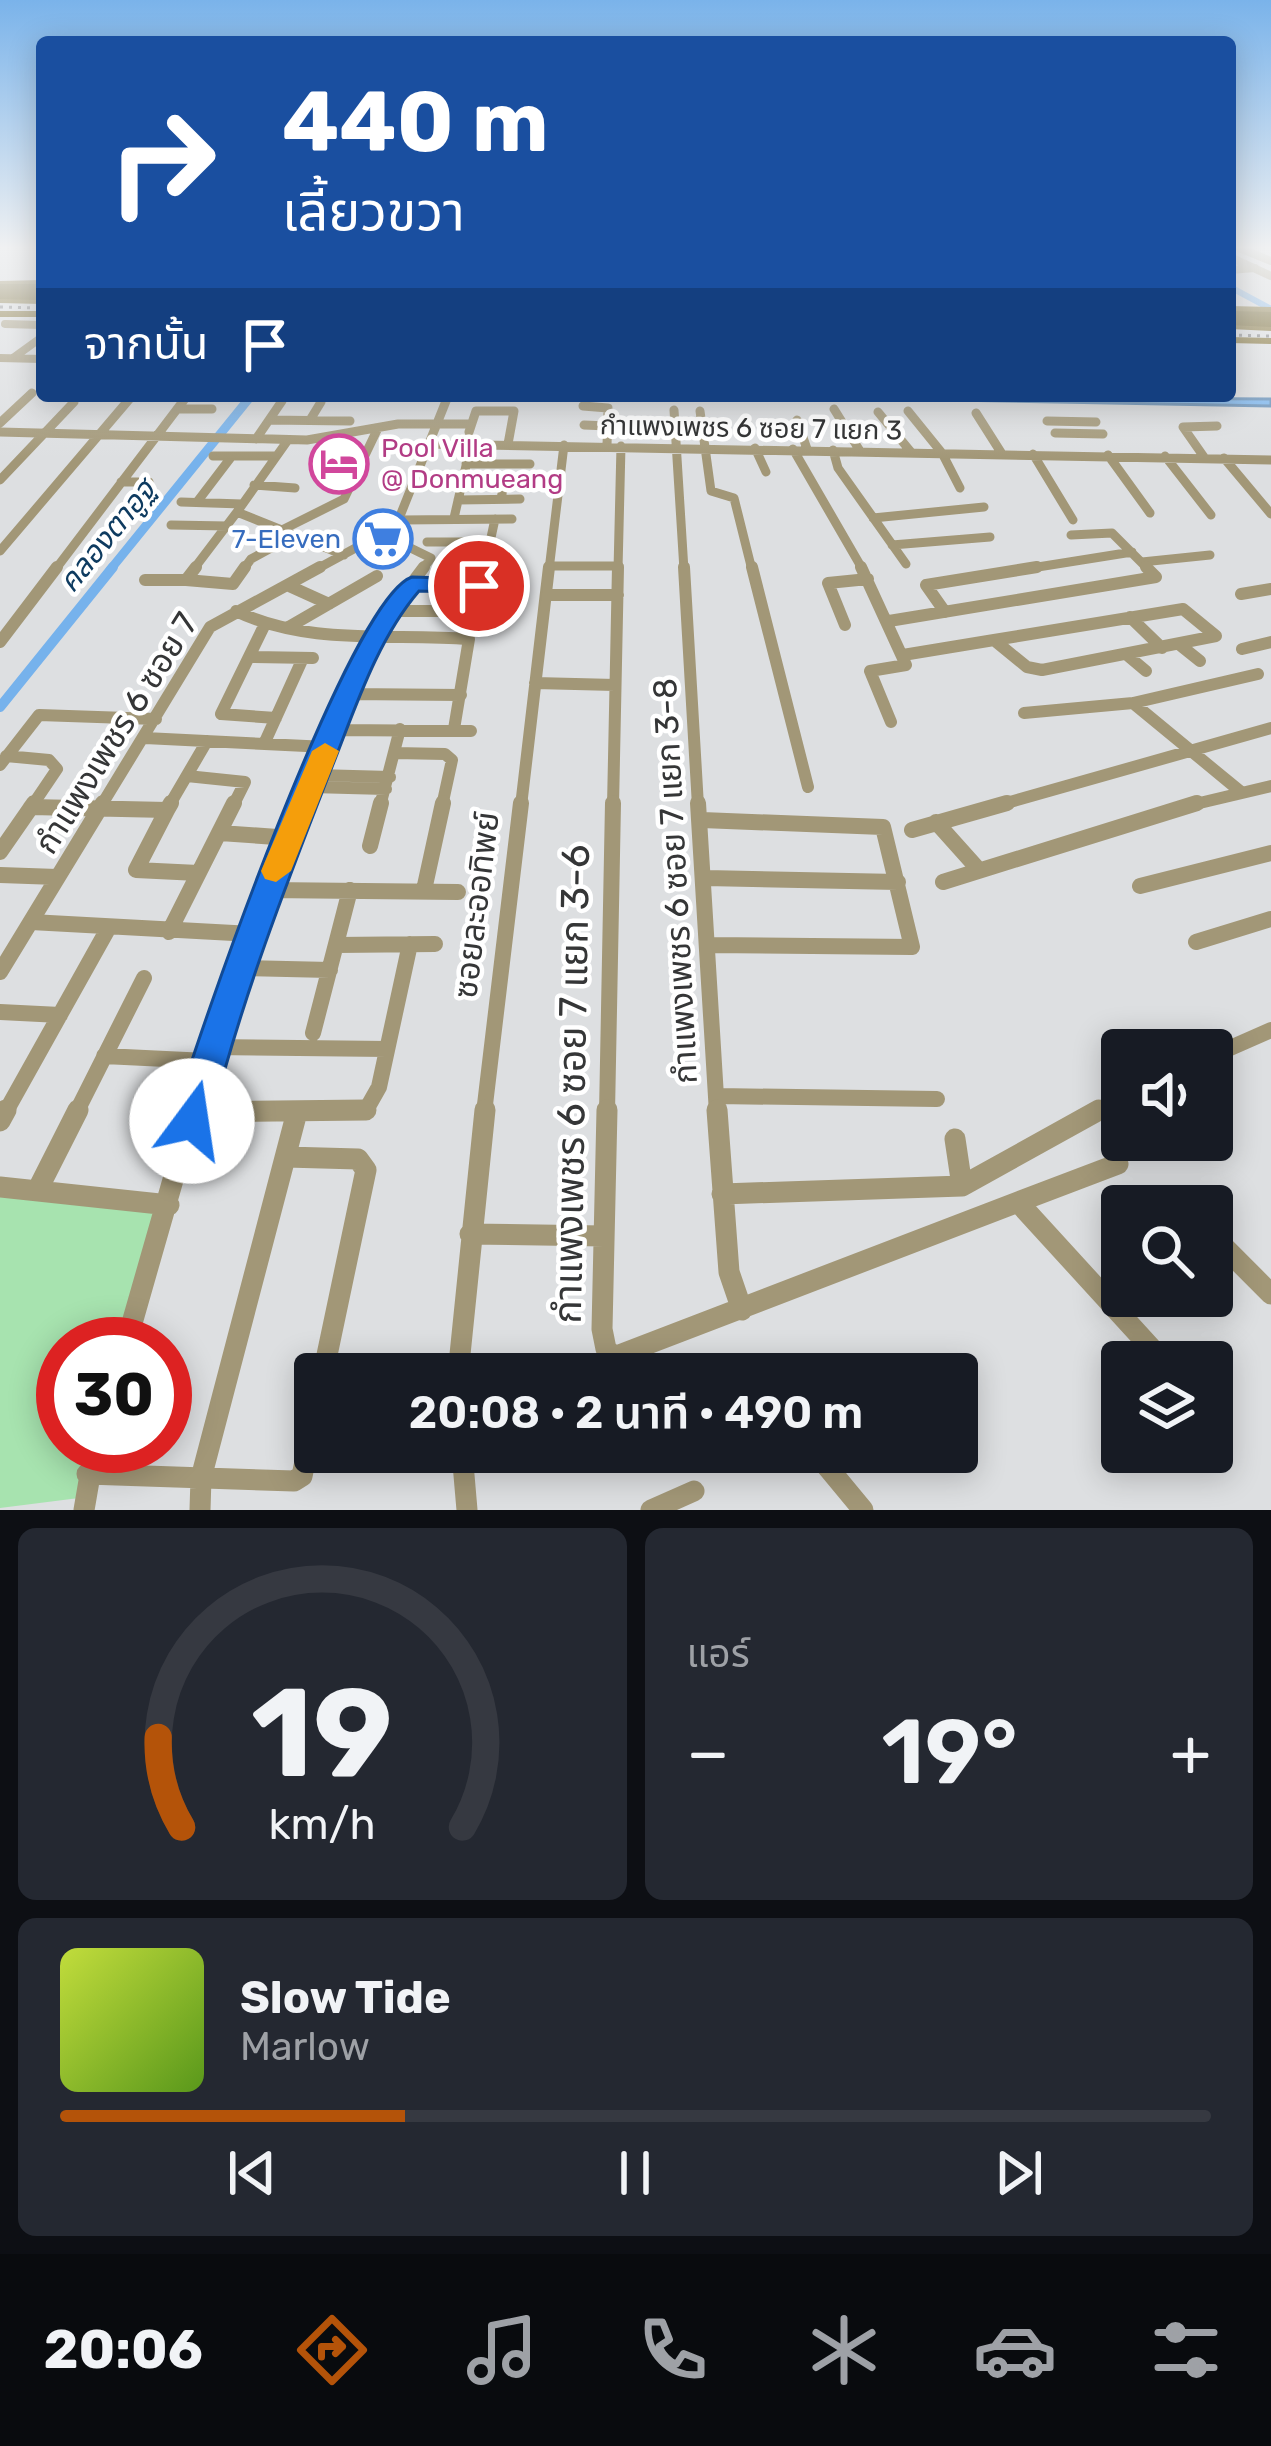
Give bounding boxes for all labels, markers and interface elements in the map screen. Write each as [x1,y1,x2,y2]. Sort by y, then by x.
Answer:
text: 440 m [282,72,549,172]
icon: right [84,84,240,240]
text: เลี้ยวขวา [282,180,465,244]
icon: arrive [232,312,298,378]
text: จากนั้น [84,317,208,370]
street label: กำแพงเพชร 6 ซอย 7 แยก 3 [600,409,902,447]
place label: Pool Villa @ Donmueang [381,432,563,495]
hotel icon: Pool Villa @ Donmueang [308,433,370,495]
water label: คลองตาอูฐ [51,470,165,599]
supermarket icon: 7-Eleven [352,508,414,570]
place label: 7-Eleven [232,523,341,555]
pin [428,535,530,637]
icon: arrive [446,553,512,619]
street label: กำแพงเพชร 6 ซอย 7 [26,605,206,860]
street label: กำแพงเพชร 6 ซอย 7 แยก 3-8 [645,677,705,1085]
street label: ซอยละออทิพย์ [445,809,507,1000]
street label: กำแพงเพชร 6 ซอย 7 แยก 3-6 [545,844,599,1324]
map controls [1101,1029,1233,1473]
button: sound [1101,1029,1233,1161]
position arrow [129,1058,255,1184]
button: search [1101,1185,1233,1317]
speed limit sign: 30 [36,1317,192,1473]
button: layers [1101,1341,1233,1473]
text: 20:08 · 2 นาที · 490 m [409,1386,863,1439]
text: แอร์ [687,1631,750,1677]
text: 19 [251,1659,393,1807]
text: 19° [882,1699,1018,1806]
text: − [687,1713,729,1792]
text: + [1170,1713,1211,1792]
text: km/h [269,1799,376,1850]
text: Slow Tide [240,1971,451,2024]
text: Marlow [240,2024,370,2070]
icon: previous [219,2140,285,2206]
icon: pause [602,2140,668,2206]
icon: next [986,2140,1052,2206]
icon: directions [290,2308,374,2392]
icon: music [460,2308,544,2392]
icon: phone [631,2308,715,2392]
icon: climate [802,2308,886,2392]
icon: car [973,2308,1057,2392]
icon: filters [1144,2308,1228,2392]
text: 20:06 [43,2318,203,2382]

